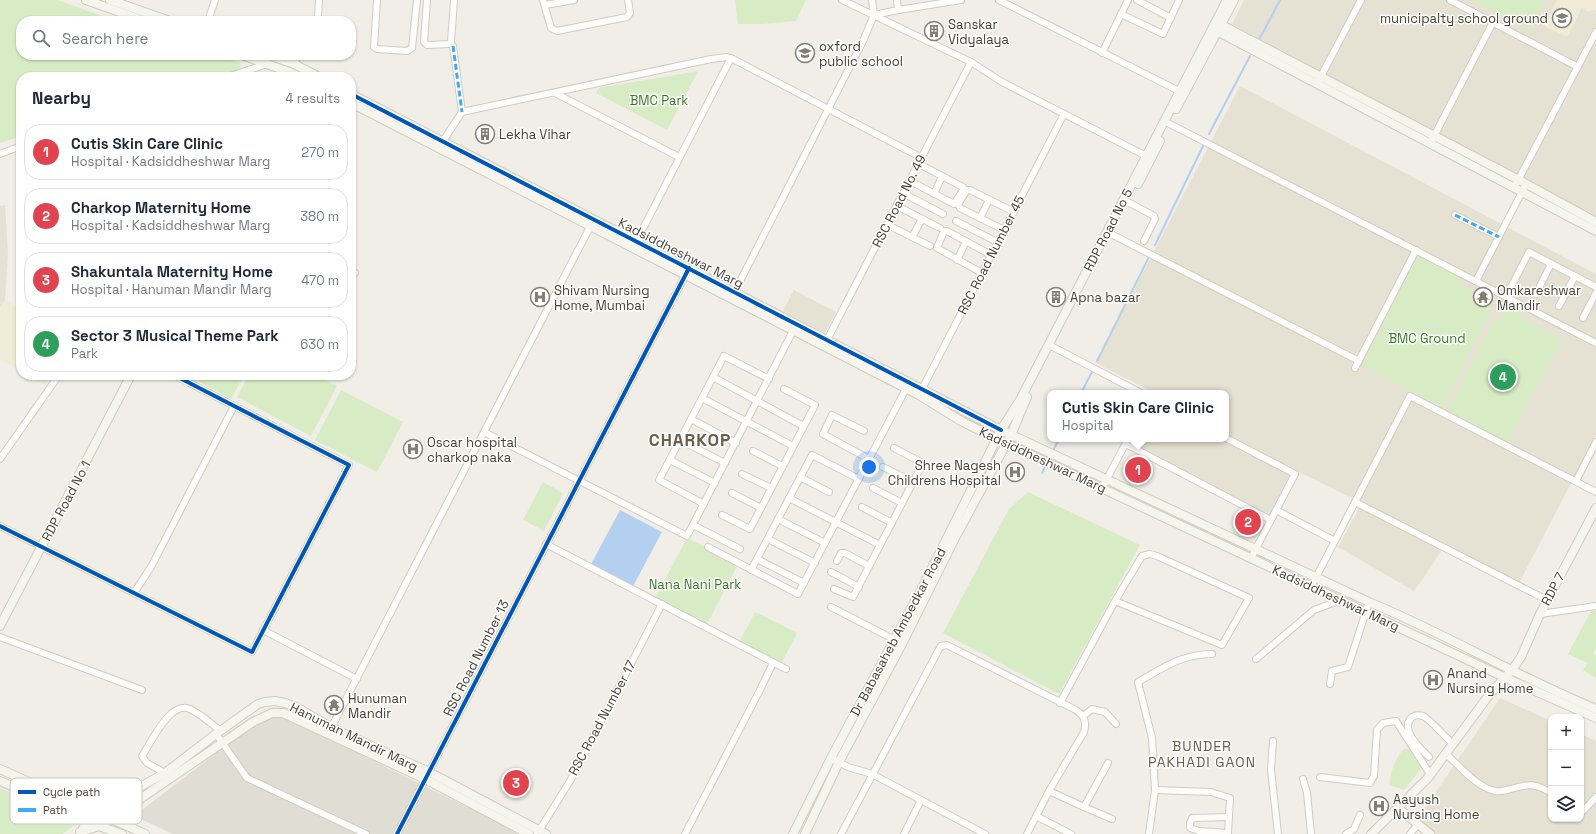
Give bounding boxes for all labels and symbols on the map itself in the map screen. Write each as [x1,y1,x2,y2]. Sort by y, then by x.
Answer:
school or university icon: municipalty school ground [1551,7,1573,29]
place label: municipalty school ground [1380,10,1548,27]
place label: Sanskar Vidyalaya [948,16,1009,48]
building icon: Sanskar Vidyalaya [923,20,945,42]
place label: oxford public school [819,38,903,70]
school or university icon: oxford public school [794,42,816,64]
park label: BMC Park [630,92,688,109]
building icon: Lekha Vihar [474,123,496,145]
place label: Lekha Vihar [499,126,571,143]
street label: RSC Road No. 49 [868,152,930,250]
street label: RDP Road No 5 [1080,185,1136,274]
street label: RSC Road Number 45 [954,193,1028,317]
street label: Kadsiddheshwar Marg [615,214,747,292]
place label: Shivam Nursing Home, Mumbai [554,282,650,314]
place label: Omkareshwar Mandir [1497,282,1581,314]
hospital icon: Shivam Nursing Home, Mumbai [529,286,551,308]
building icon: Apna bazar [1045,286,1067,308]
temple icon: Omkareshwar Mandir [1472,286,1494,308]
place label: Apna bazar [1070,289,1140,306]
park label: BMC Ground [1388,330,1466,347]
pin: 4 [1490,362,1516,392]
street label: Kadsiddheshwar Marg [977,423,1109,497]
district label: CHARKOP [649,429,731,451]
place label: Oscar hospital charkop naka [427,434,517,466]
hospital icon: Oscar hospital charkop naka [402,438,424,460]
pin: 1 [1125,455,1151,485]
your location [859,457,879,477]
place label: Shree Nagesh Childrens Hospital [888,457,1001,489]
street label: RDP Road No 1 [38,458,94,544]
hospital icon: Shree Nagesh Childrens Hospital [1004,461,1026,483]
pin: 2 [1235,507,1261,537]
street label: Dr Babasaheb Ambedkar Road [846,545,950,719]
street label: Kadsiddheshwar Marg [1270,561,1402,635]
street label: RDP 7 [1537,569,1569,609]
park label: Nana Nani Park [649,576,741,593]
street label: RSC Road Number 13 [439,597,513,719]
street label: RSC Road Number 17 [564,658,640,778]
place label: Anand Nursing Home [1447,665,1534,697]
hospital icon: Anand Nursing Home [1422,669,1444,691]
place label: Hunuman Mandir [348,690,407,722]
temple icon: Hunuman Mandir [323,694,345,716]
street label: Hanuman Mandir Marg [287,699,421,775]
district label: BUNDER PAKHADI GAON [1148,737,1256,771]
pin: 3 [503,768,529,798]
legend [10,778,142,824]
text: Cycle path [43,785,100,799]
place label: Aayush Nursing Home [1393,791,1480,823]
hospital icon: Aayush Nursing Home [1368,795,1390,817]
text: Path [43,803,67,817]

